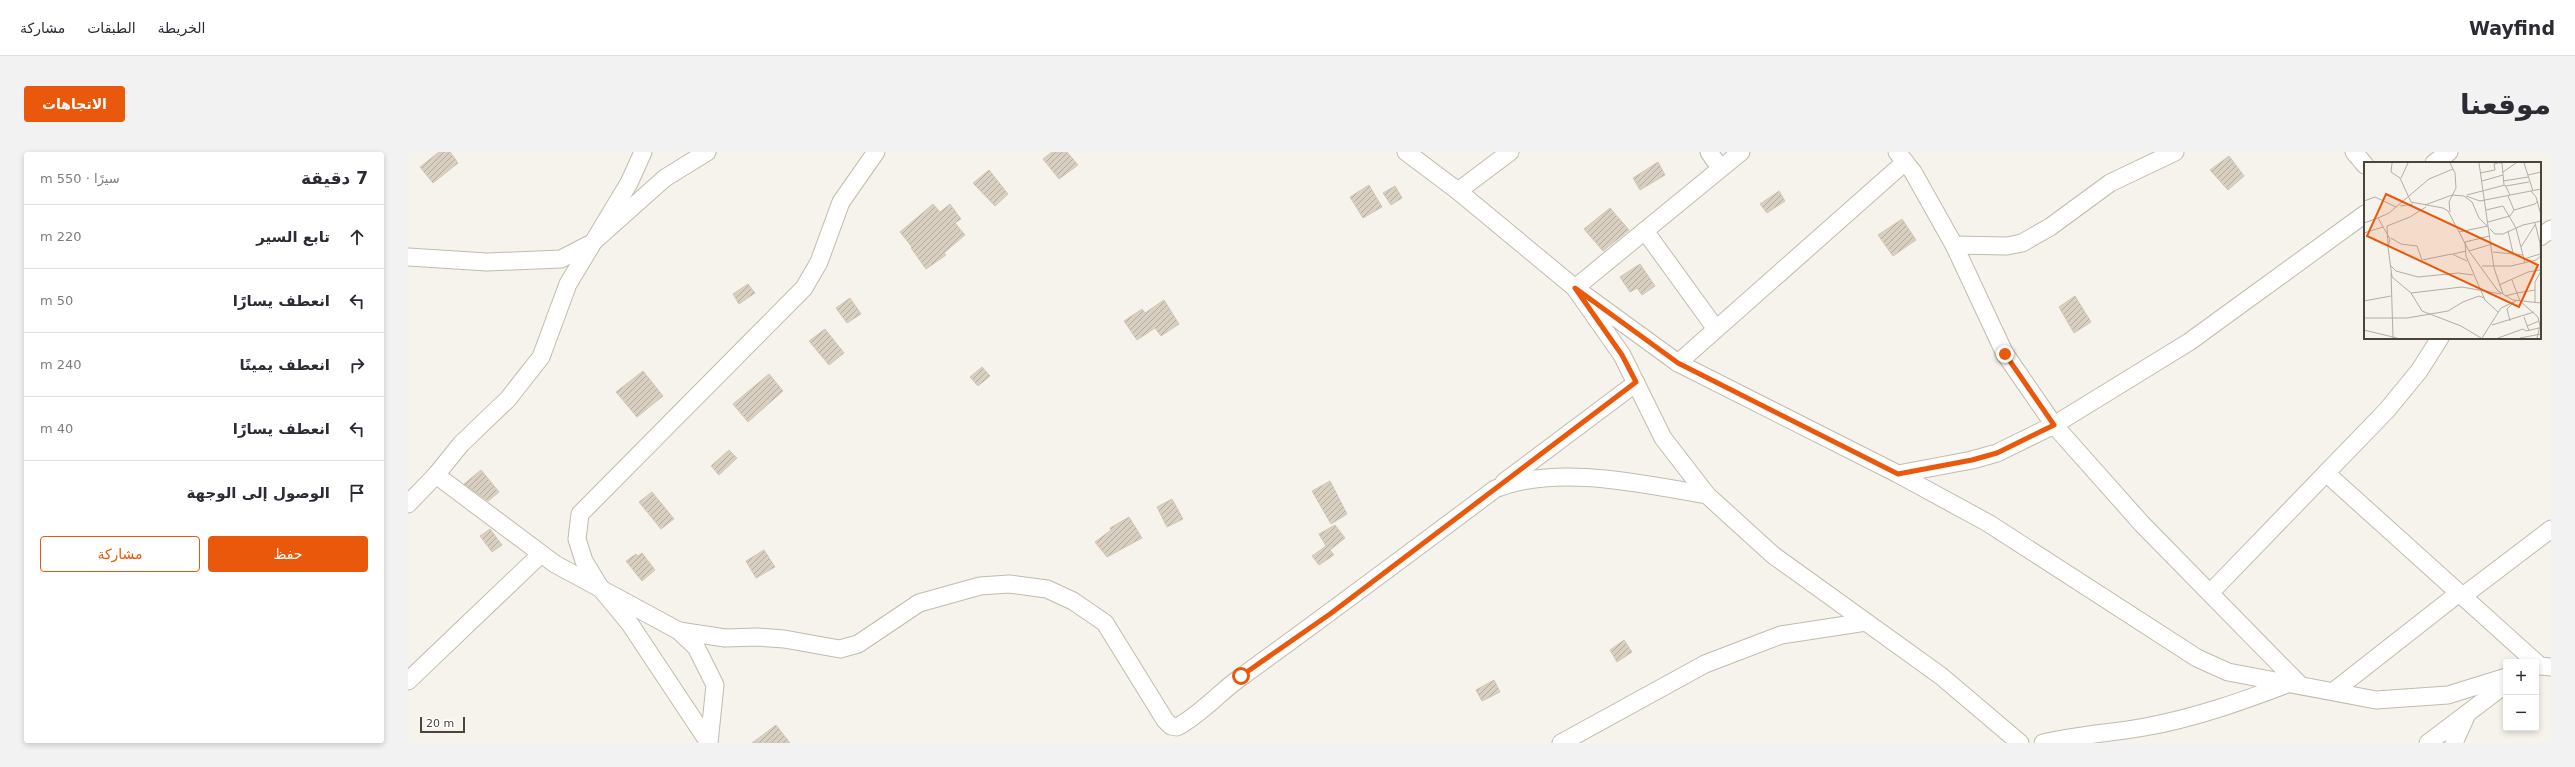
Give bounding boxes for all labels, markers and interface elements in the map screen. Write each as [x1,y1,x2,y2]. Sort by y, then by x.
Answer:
text: Wayfind [2469,17,2555,39]
text: مشاركة [20,20,65,36]
text: الطبقات [87,20,136,36]
text: الخريطة [158,20,205,36]
button: الاتجاهات [24,86,125,122]
text: موقعنا [2460,88,2551,121]
inset map [2364,162,2541,339]
text: 7 دقيقة [301,168,368,188]
text: سيرًا · 550 m [40,171,120,186]
icon: ahead [346,226,368,248]
text: تابع السير [256,228,330,246]
text: 220 m [40,229,82,244]
icon: left [346,290,368,312]
text: انعطف يسارًا [233,292,330,310]
text: 50 m [40,293,73,308]
route end [1996,345,2014,363]
icon: right [346,354,368,376]
text: انعطف يمينًا [239,356,330,374]
text: 240 m [40,357,82,372]
icon: left [346,418,368,440]
text: انعطف يسارًا [233,420,330,438]
text: 40 m [40,421,73,436]
icon: arrive [346,482,368,504]
text: الوصول إلى الوجهة [187,484,330,502]
button: مشاركة [40,536,200,572]
button: حفظ [208,536,368,572]
map controls [2503,659,2539,731]
button: + [2503,659,2539,695]
route start [1232,667,1250,685]
button: − [2503,695,2539,731]
scale bar [420,715,465,734]
text: 20 m [426,717,454,730]

